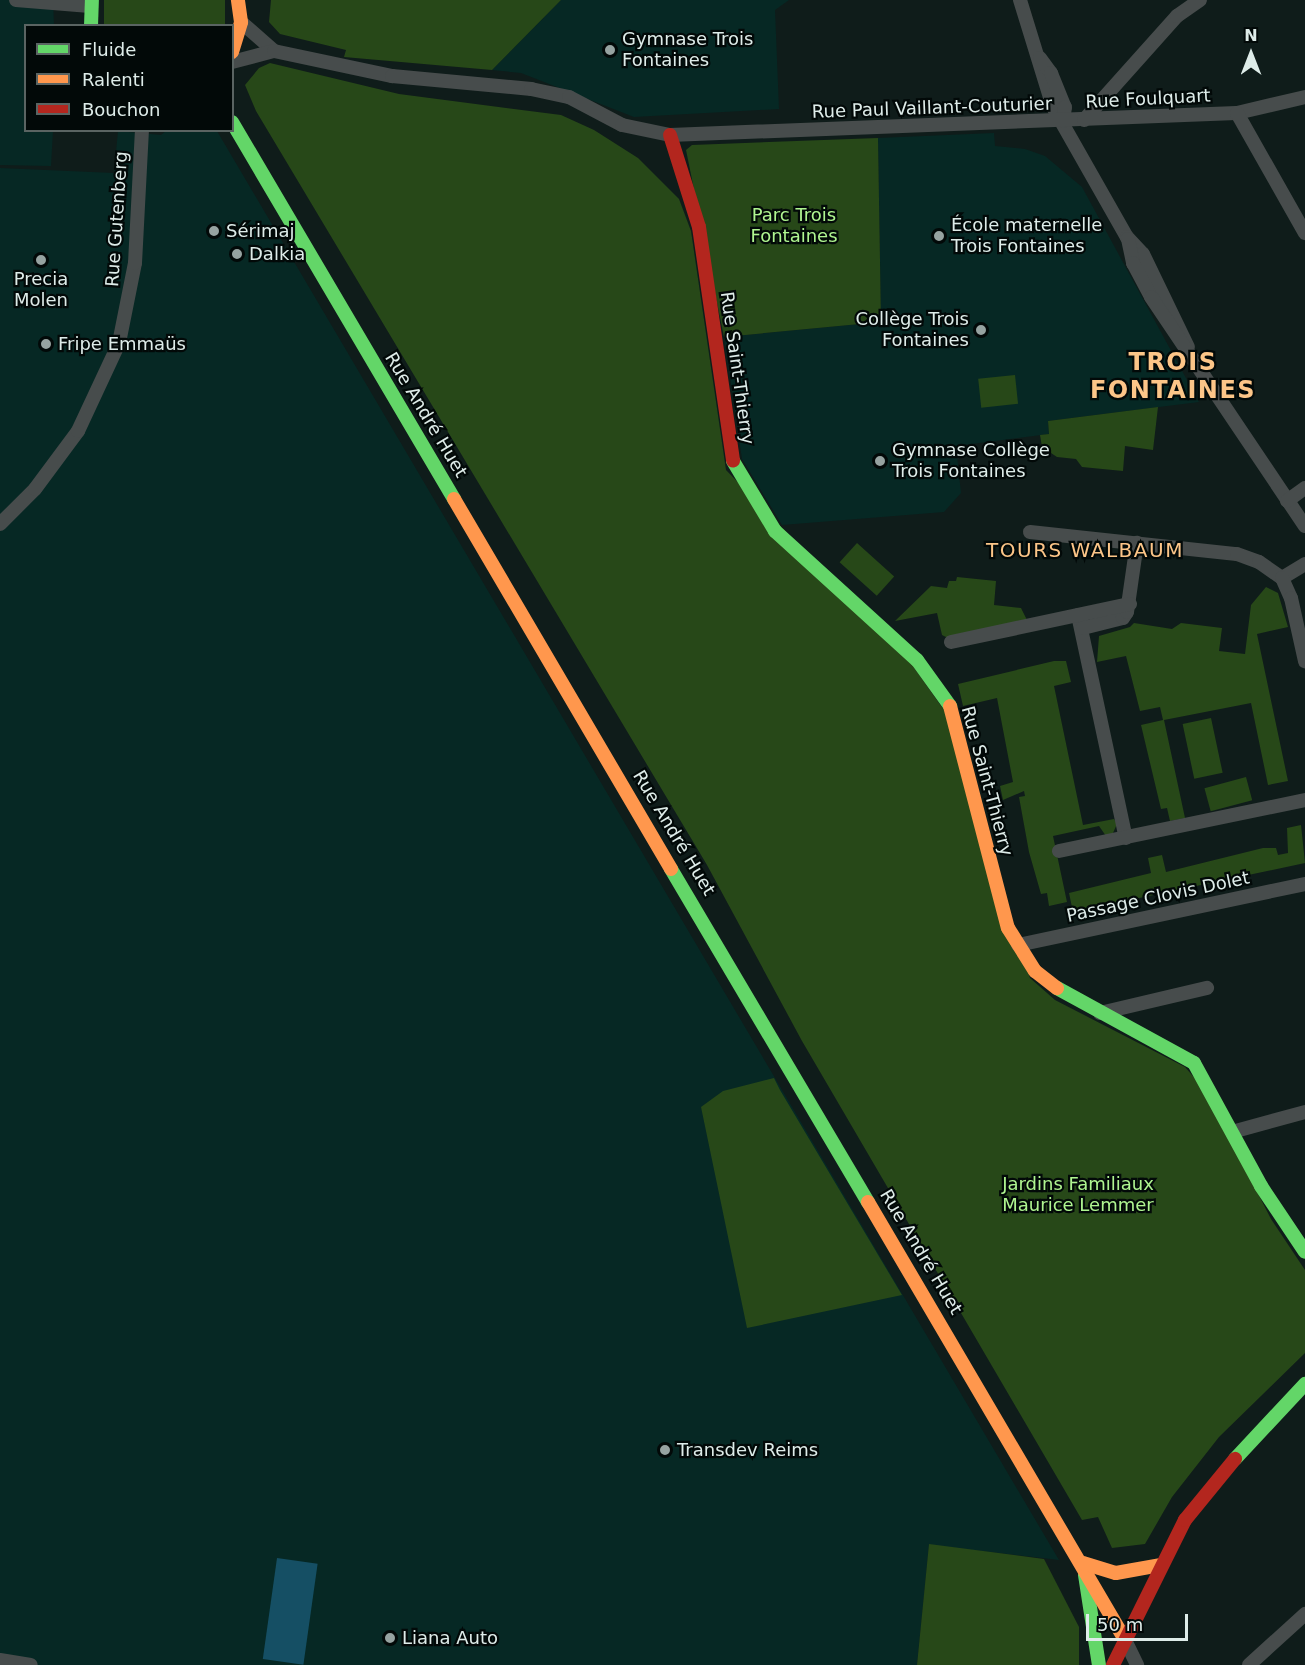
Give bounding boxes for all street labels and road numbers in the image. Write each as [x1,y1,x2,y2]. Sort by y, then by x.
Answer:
street label: Rue Foulquart [1085,85,1211,113]
street label: Rue Paul Vaillant-Couturier [812,93,1052,123]
street label: Rue Gutenberg [101,151,133,287]
street label: Rue Saint-Thierry [716,290,758,446]
street label: Rue André Huet [380,349,472,481]
street label: Rue Saint-Thierry [957,704,1017,858]
street label: Rue André Huet [628,767,720,899]
street label: Passage Clovis Dolet [1065,867,1251,927]
street label: Rue André Huet [875,1186,967,1318]

